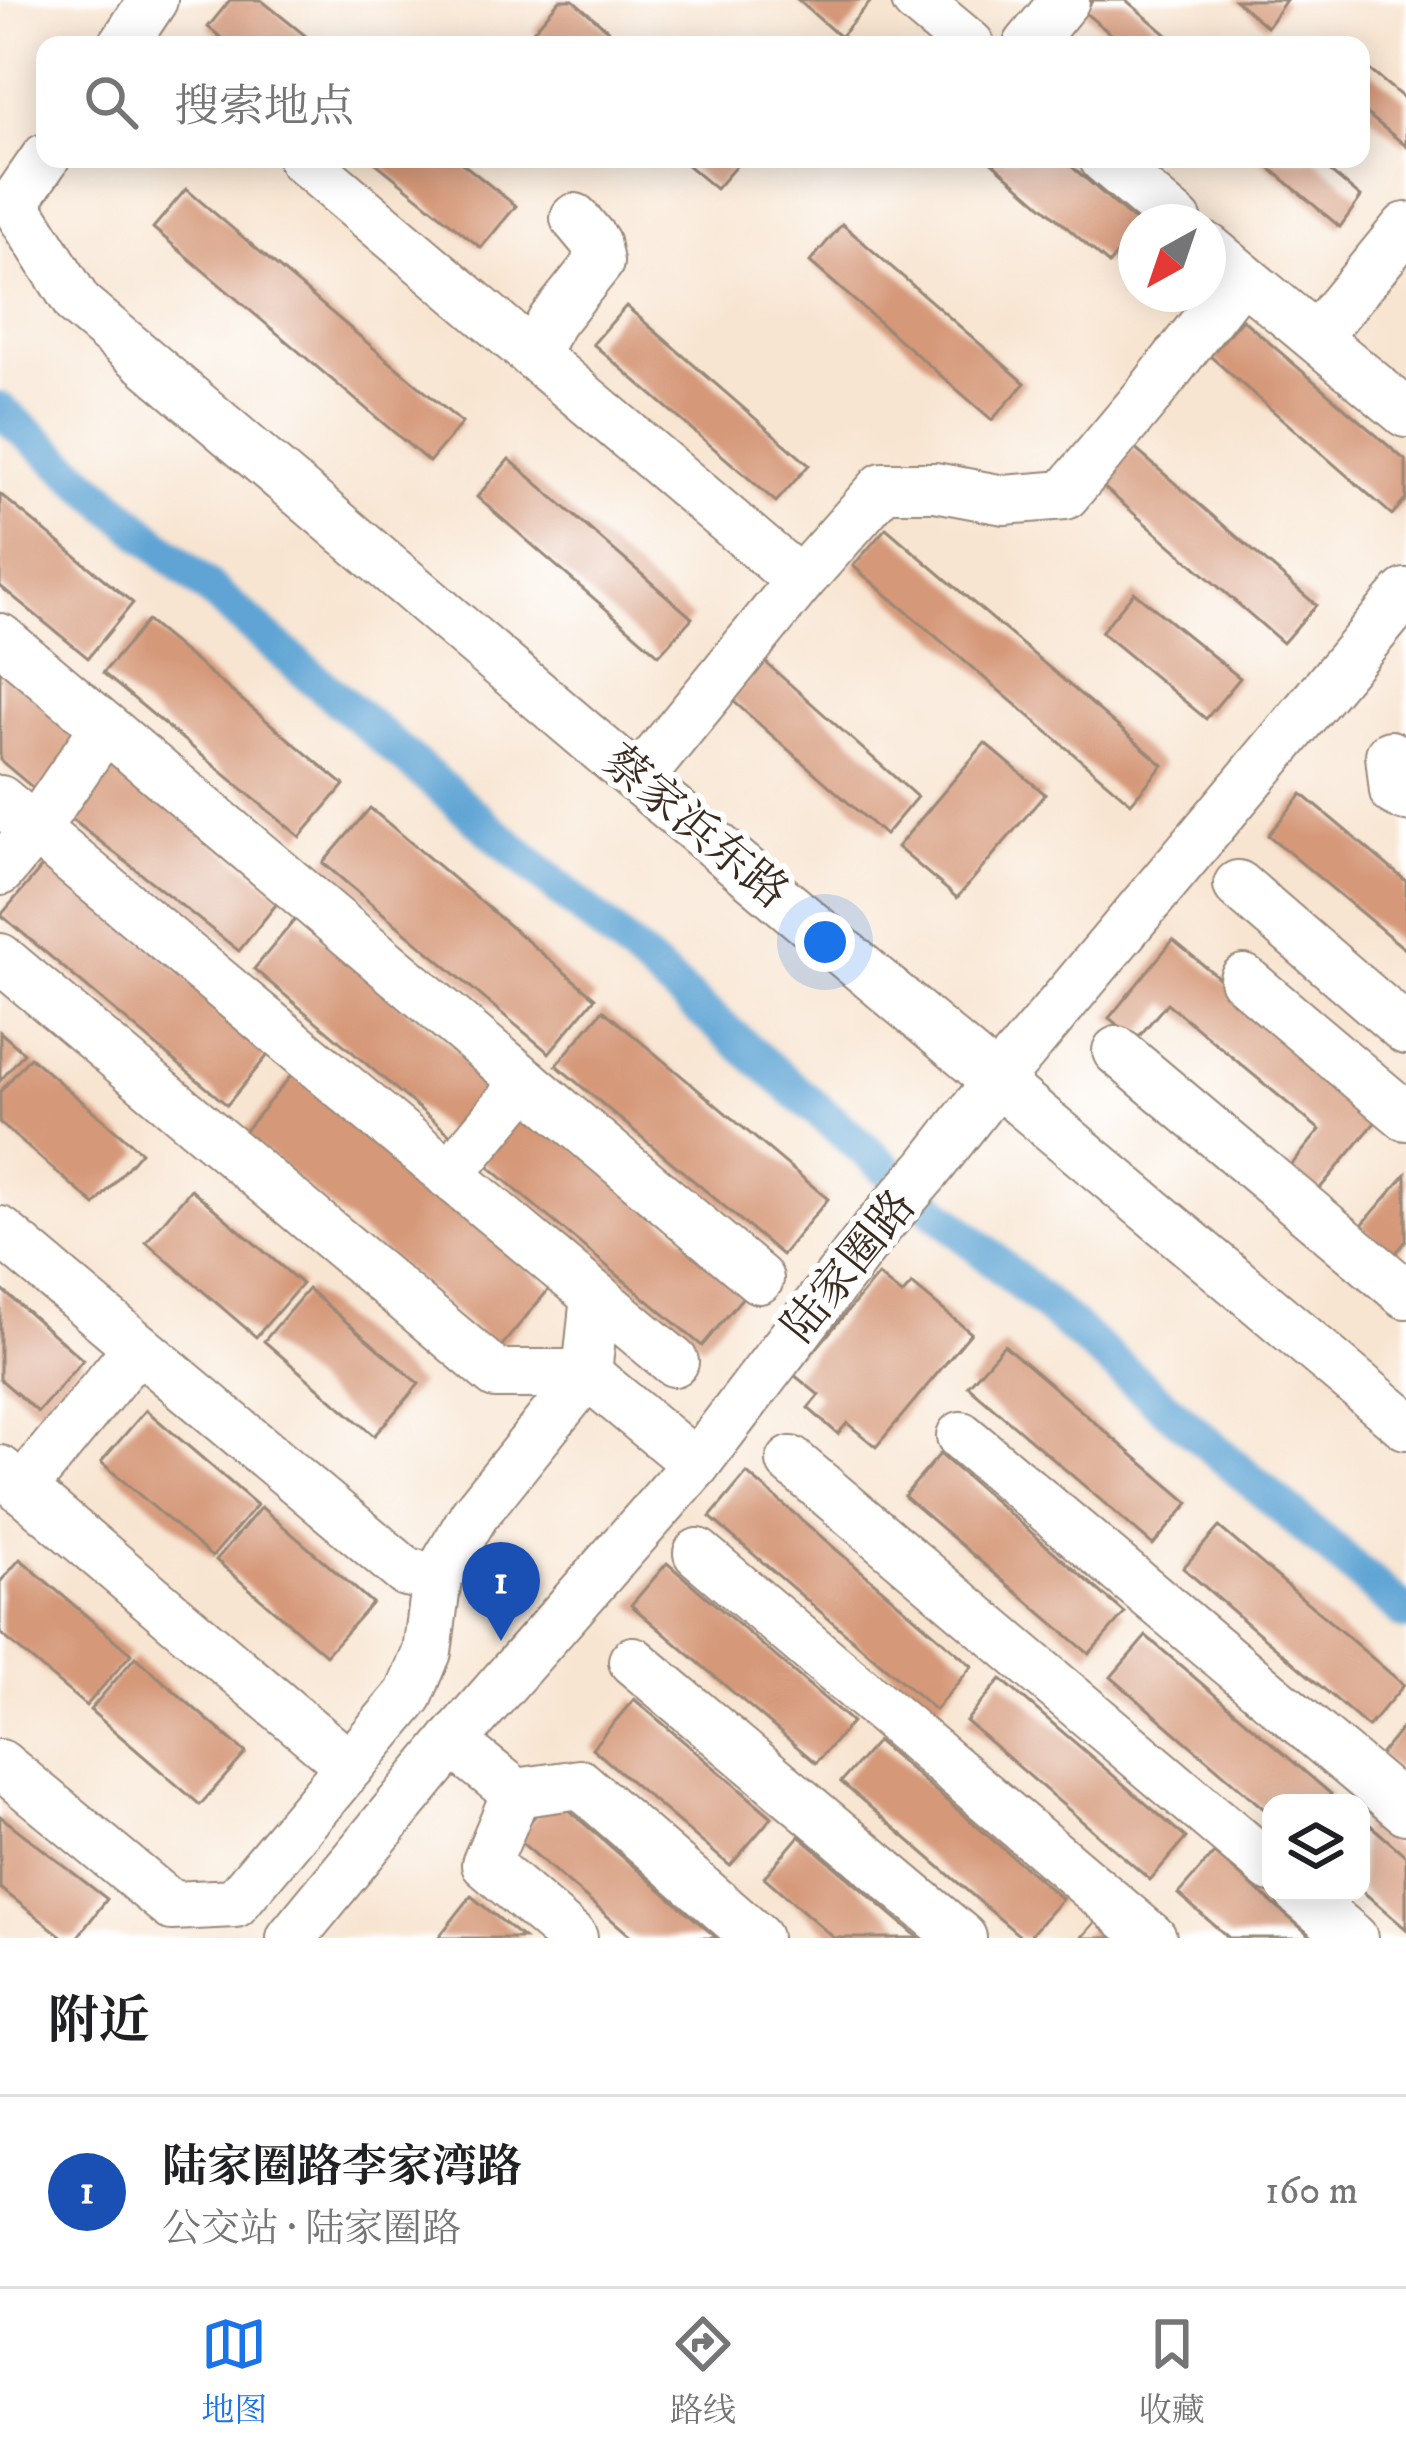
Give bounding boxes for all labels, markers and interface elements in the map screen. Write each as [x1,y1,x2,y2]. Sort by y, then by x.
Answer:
search box [36,36,1370,168]
icon: search [78,69,144,135]
text: 搜索地点 [174,80,354,136]
north arrow [1118,204,1226,312]
street label: 蔡家浜东路 [591,734,799,922]
your location [795,912,855,972]
street label: 陆家圈路 [772,1179,928,1355]
pin: 1 [462,1542,540,1641]
map controls [1262,1794,1370,1902]
button: layers [1262,1794,1370,1902]
text: 附近 [48,1990,150,2054]
text: 陆家圈路李家湾路 [162,2140,522,2196]
text: 1 [80,2167,94,2216]
text: 160 m [1265,2167,1358,2216]
text: 公交站 · 陆家圈路 [162,2205,461,2254]
tab: 地图 [201,2311,267,2432]
tab: 路线 [670,2311,736,2432]
tab: 收藏 [1139,2311,1205,2432]

